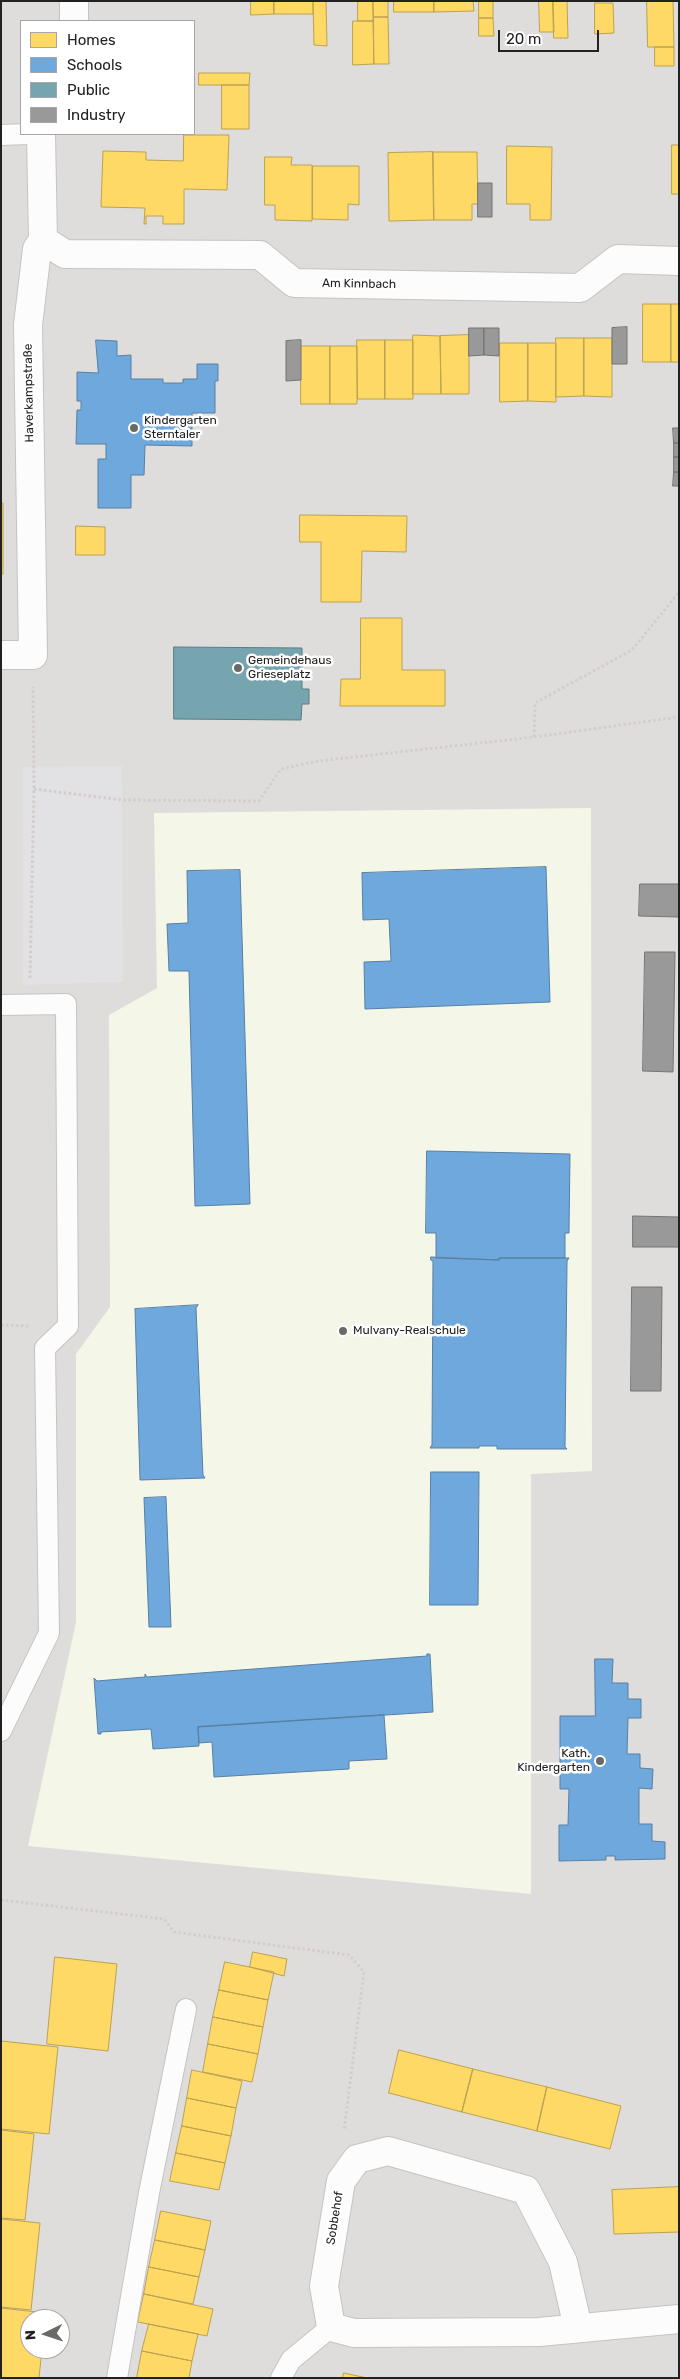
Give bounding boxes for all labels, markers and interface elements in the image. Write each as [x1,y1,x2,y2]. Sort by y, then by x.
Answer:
legend [20,20,195,135]
scale bar [500,20,601,52]
text: 20 m [506,30,541,48]
text: Homes [67,31,116,49]
text: Schools [67,56,122,74]
text: Public [67,81,110,99]
text: Industry [67,106,126,124]
street label: Am Kinnbach [322,276,396,292]
street label: Haverkampstraße [21,343,37,443]
place label: Kindergarten Sterntaler [144,414,217,442]
marker: Kindergarten Sterntaler [128,422,140,434]
place label: Gemeindehaus Grieseplatz [248,654,332,682]
marker: Gemeindehaus Grieseplatz [232,662,244,674]
place label: Mulvany-Realschule [353,1324,466,1338]
marker: Mulvany-Realschule [337,1325,349,1337]
place label: Kath. Kindergarten [517,1747,590,1775]
marker: Kath. Kindergarten [594,1755,606,1767]
street label: Sobbehof [324,2190,346,2246]
north arrow [20,2309,70,2359]
text: N [22,2329,39,2341]

